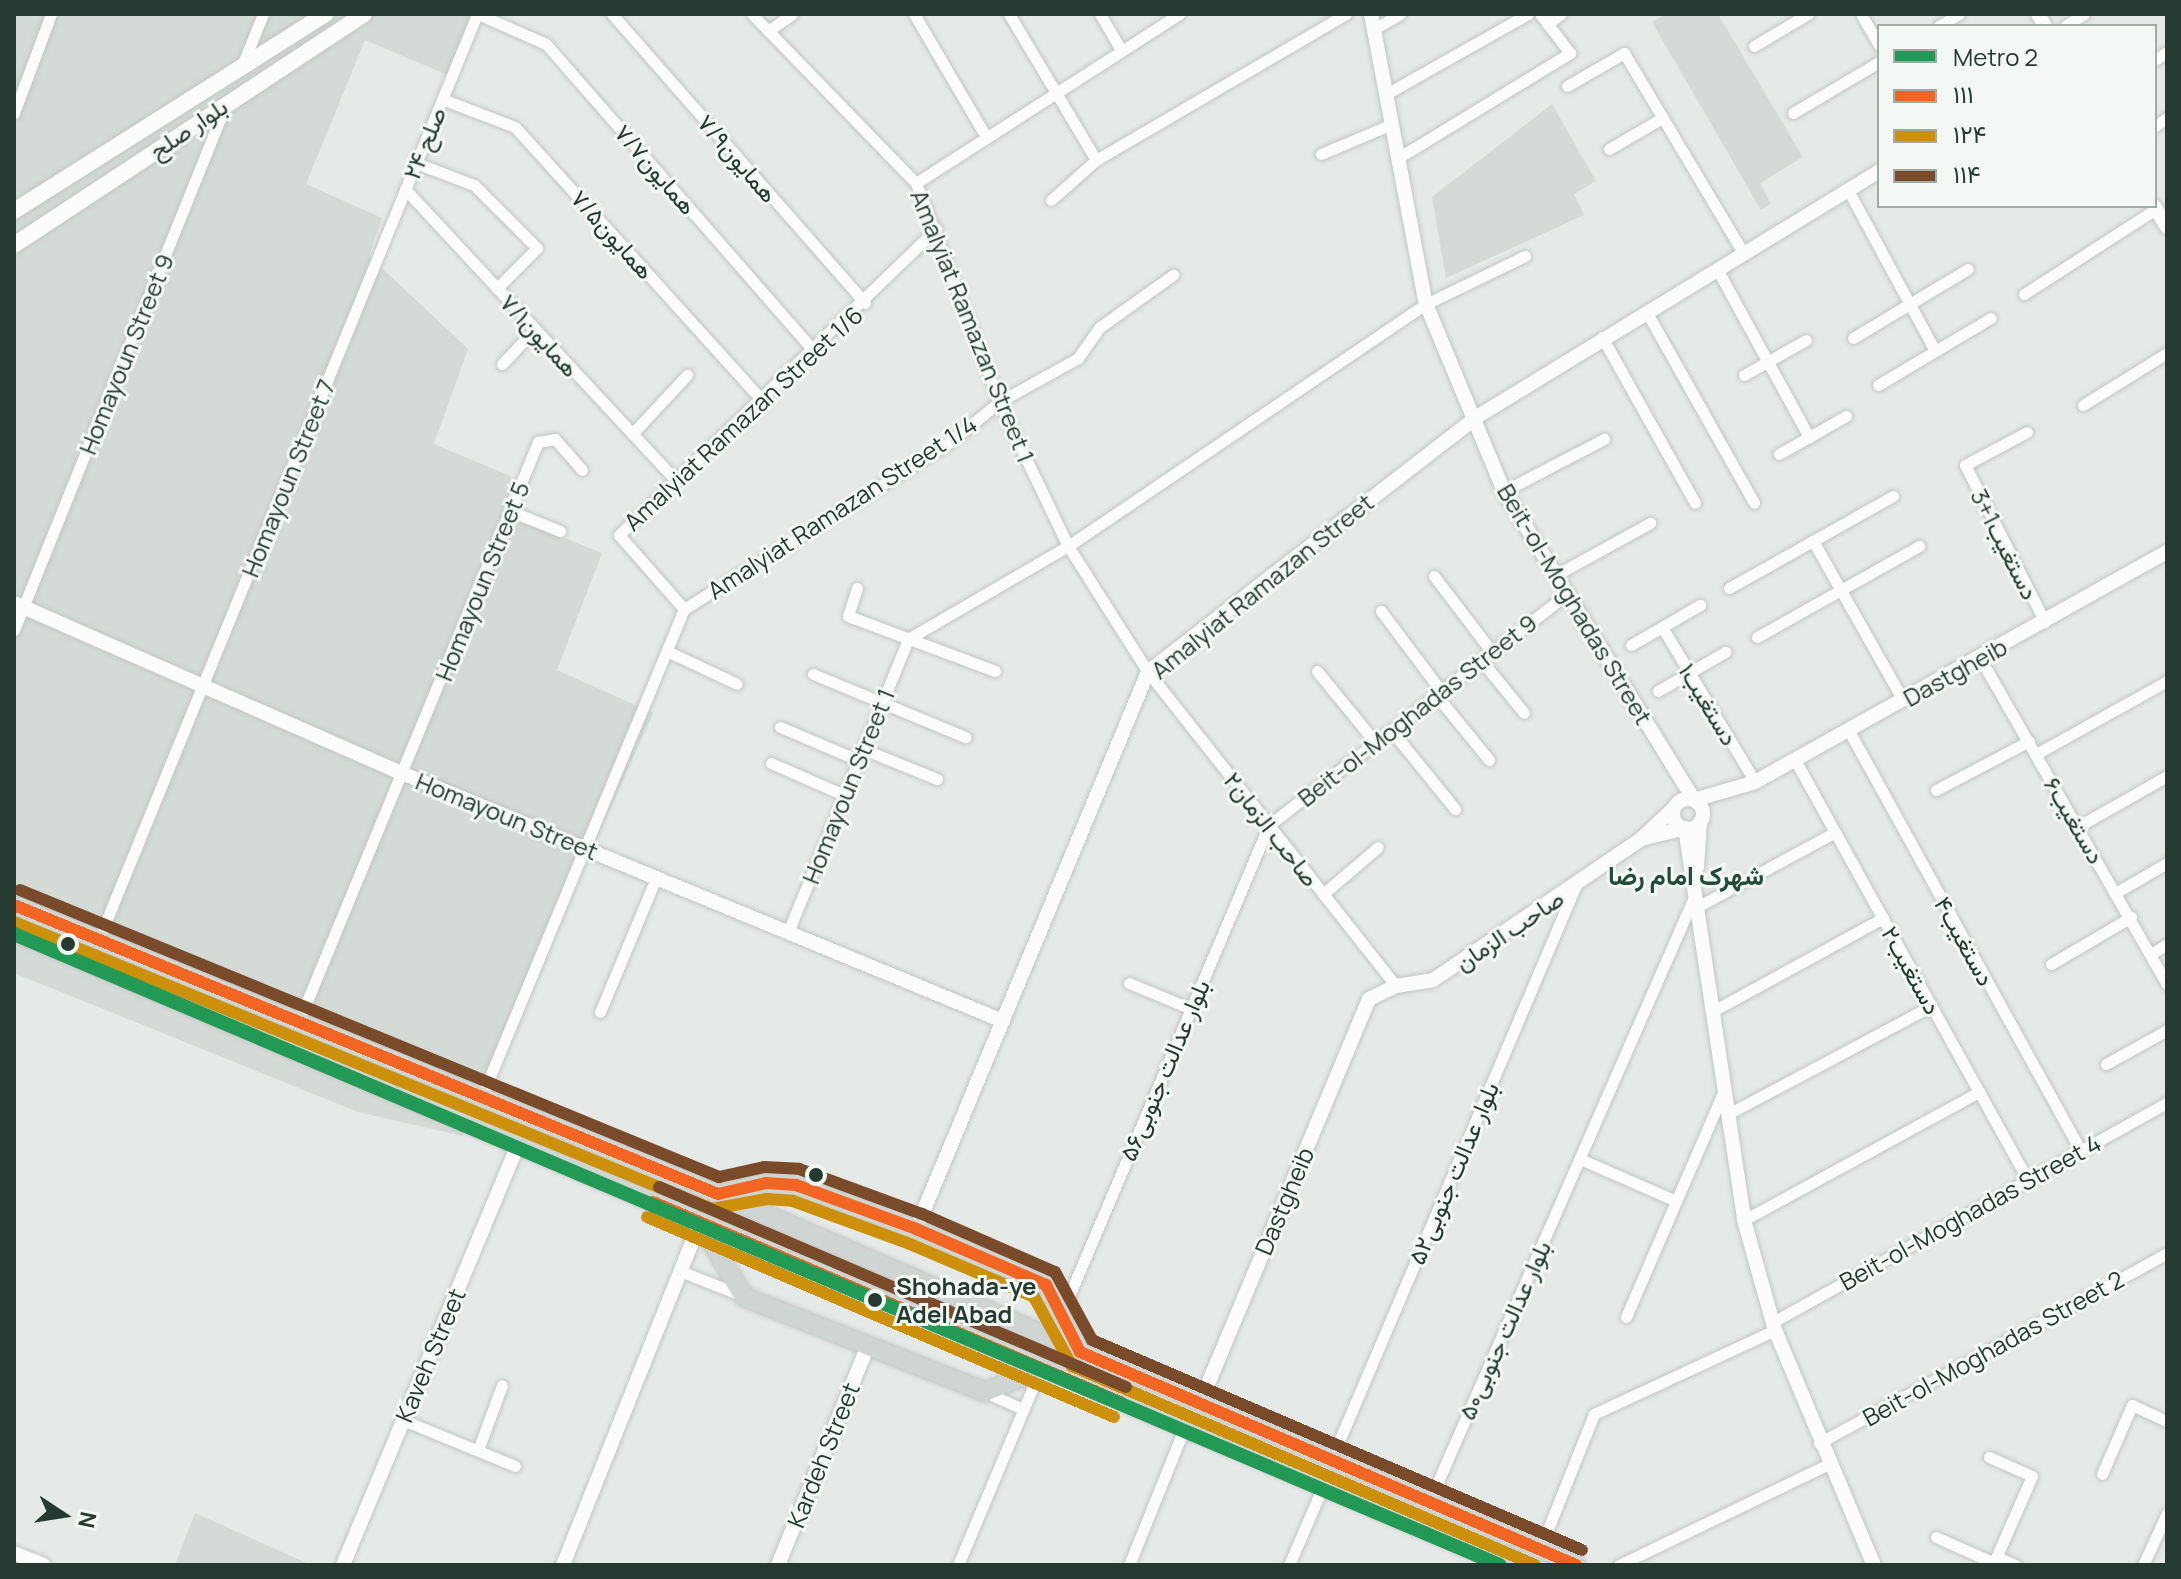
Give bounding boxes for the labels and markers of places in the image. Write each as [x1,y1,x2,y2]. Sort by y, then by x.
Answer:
unlabelled marker [60,936,76,952]
unlabelled marker [808,1167,824,1183]
place label: Shohada-ye Adel Abad [896,1272,1037,1328]
marker: Shohada-ye Adel Abad [861,1286,889,1314]

